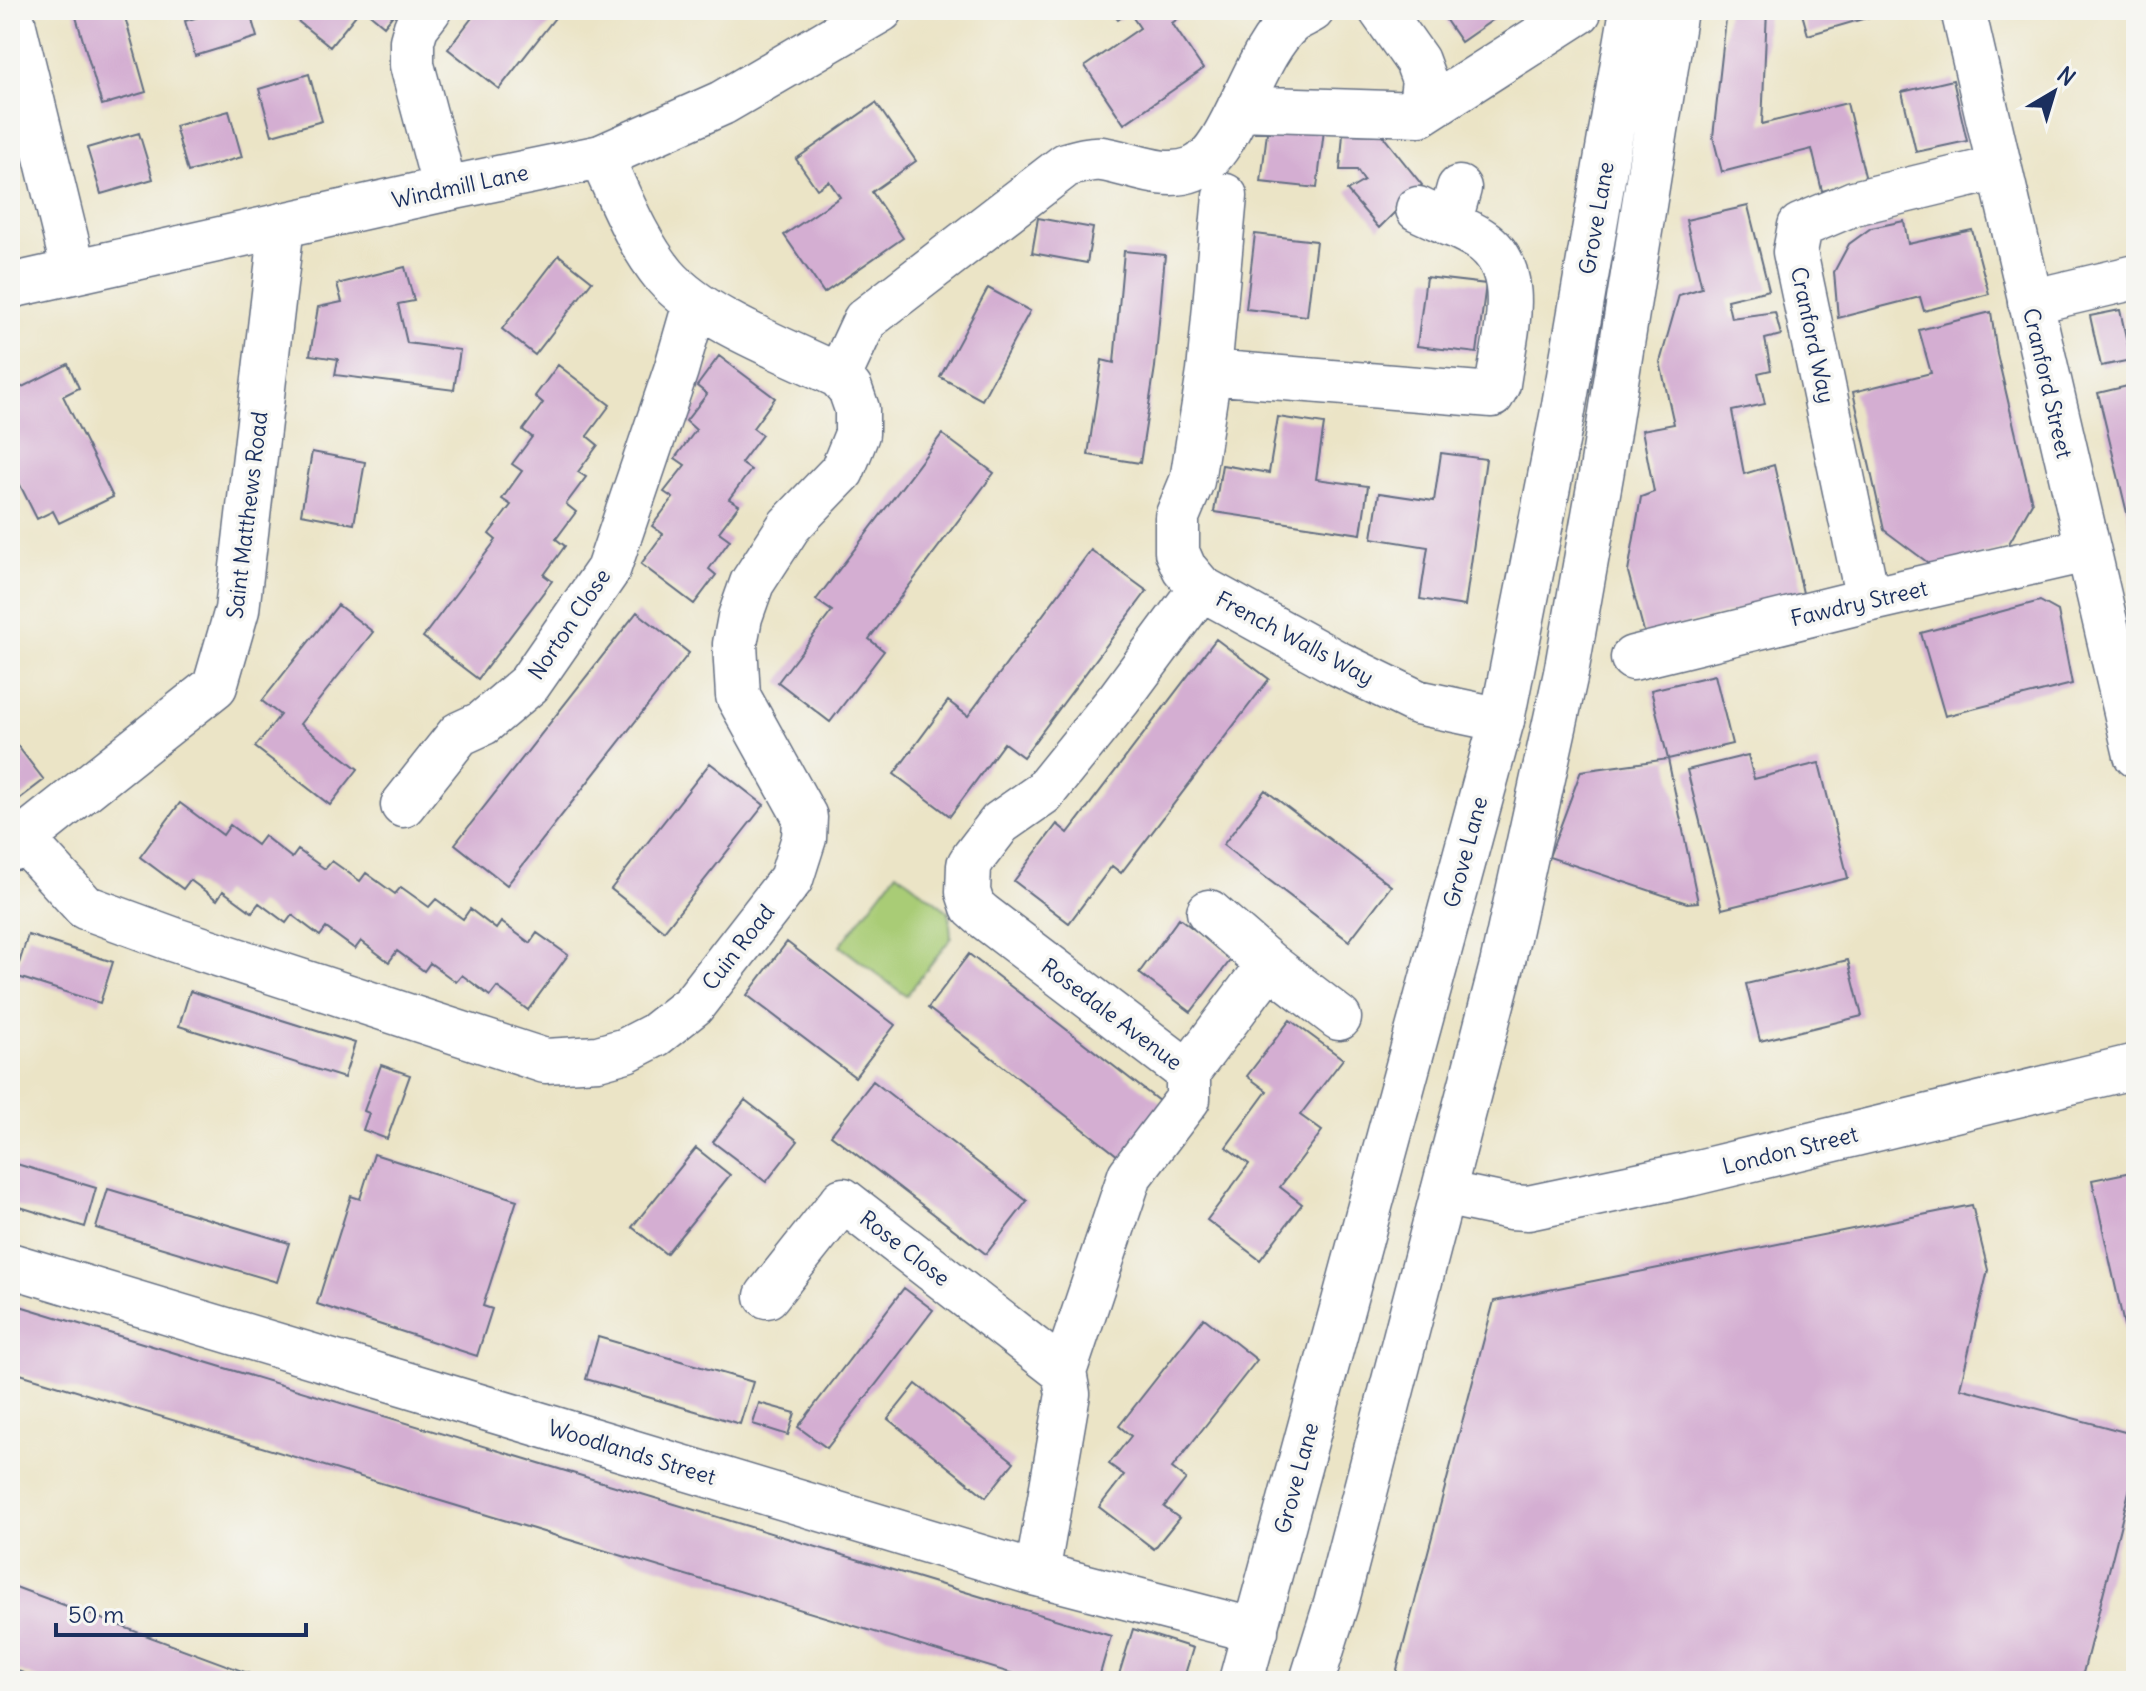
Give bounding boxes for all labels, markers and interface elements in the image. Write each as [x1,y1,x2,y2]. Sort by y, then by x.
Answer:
north arrow [2014,52,2094,132]
text: N [2052,61,2081,92]
street label: Windmill Lane [389,158,531,214]
street label: Grove Lane [1572,160,1620,276]
street label: Cranford Way [1785,264,1841,406]
street label: Cranford Street [2017,305,2079,461]
street label: Saint Matthews Road [220,410,274,620]
street label: Norton Close [522,563,616,685]
street label: Fawdry Street [1788,574,1930,632]
street label: French Walls Way [1211,585,1379,691]
street label: Grove Lane [1437,793,1493,911]
street label: Cuin Road [696,898,780,996]
street label: Rosedale Avenue [1036,952,1188,1076]
street label: London Street [1719,1120,1861,1180]
street label: Rose Close [854,1204,956,1292]
street label: Woodlands Street [545,1413,719,1491]
street label: Grove Lane [1268,1419,1324,1537]
scale bar [56,1587,306,1637]
text: 50 m [68,1599,124,1629]

